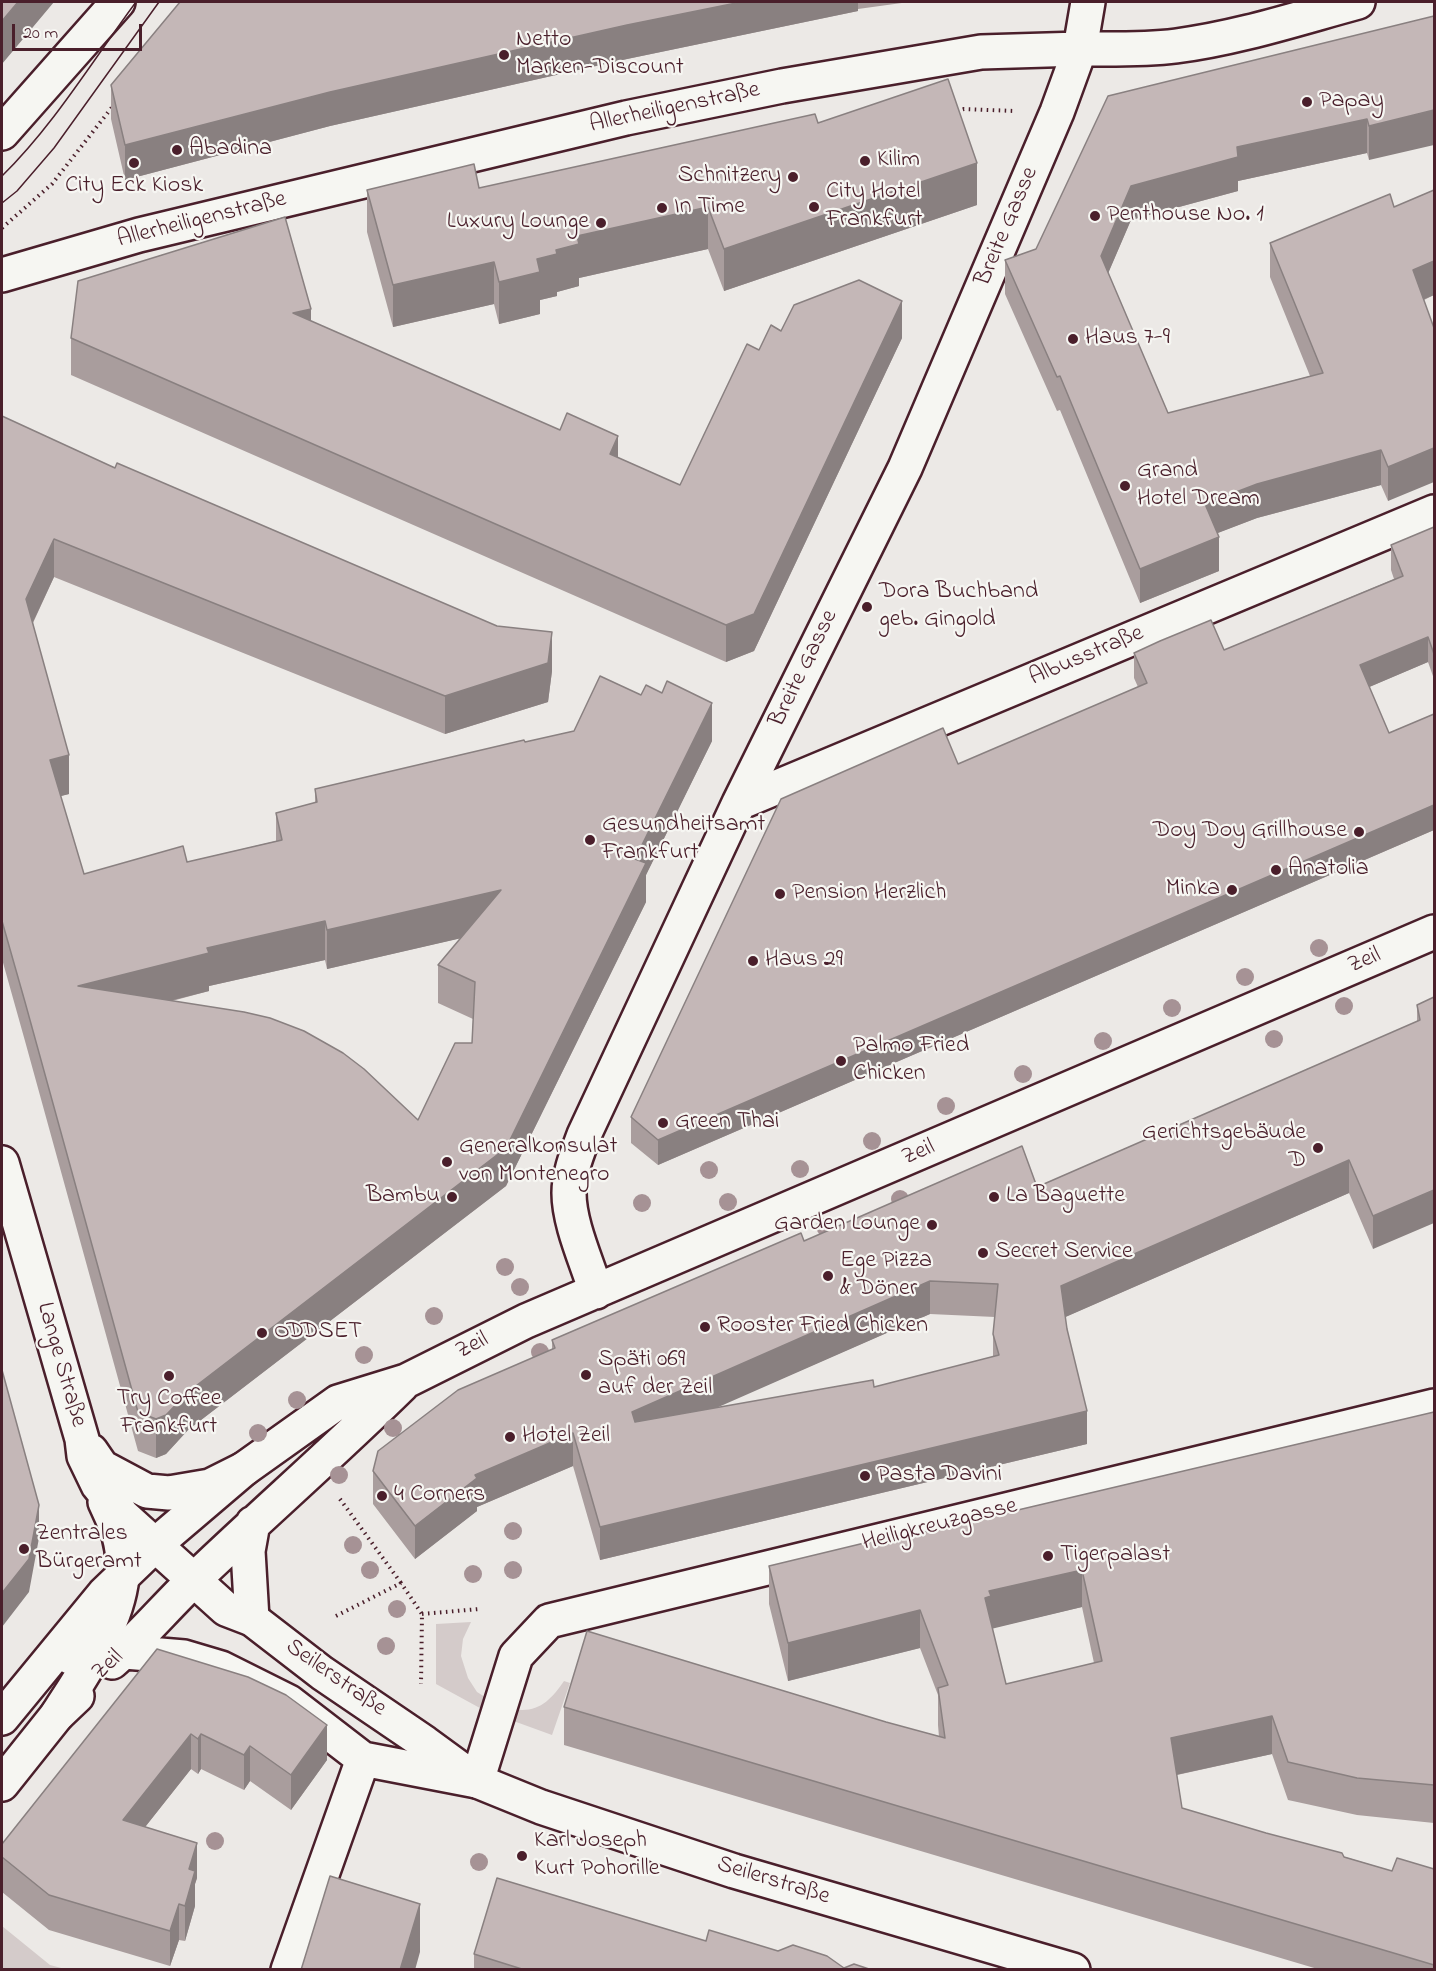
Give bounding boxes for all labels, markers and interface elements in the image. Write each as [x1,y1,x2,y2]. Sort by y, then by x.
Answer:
scale bar [15,12,146,50]
text: 20 m [23,21,58,47]
place label: Netto Marken-Discount [516,27,684,83]
marker: Netto Marken-Discount [497,48,511,62]
street label: Allerheiligenstraße [587,77,763,141]
place label: Papay [1319,88,1384,116]
marker: Papay [1300,95,1314,109]
place label: Abadina [189,136,272,164]
marker: Abadina [170,143,184,157]
place label: Kilim [877,147,920,175]
marker: Kilim [858,154,872,168]
marker: City Eck Kiosk [127,156,141,170]
place label: Schnitzery [678,163,781,191]
street label: Breite Gasse [970,163,1046,291]
marker: Schnitzery [786,170,800,184]
place label: City Eck Kiosk [65,173,203,201]
place label: City Hotel Frankfurt [826,179,923,235]
street label: Allerheiligenstraße [114,186,290,256]
place label: In Time [674,194,745,222]
marker: City Hotel Frankfurt [807,200,821,214]
marker: In Time [655,201,669,215]
place label: Penthouse No. 1 [1107,202,1264,230]
place label: Luxury Lounge [447,209,589,237]
marker: Penthouse No. 1 [1088,209,1102,223]
marker: Luxury Lounge [594,216,608,230]
place label: Haus 7-9 [1085,325,1170,353]
marker: Haus 7-9 [1066,332,1080,346]
place label: Grand Hotel Dream [1137,458,1260,514]
marker: Grand Hotel Dream [1118,479,1132,493]
place label: Dora Buchband geb. Gingold [879,579,1038,635]
marker: Dora Buchband geb. Gingold [860,600,874,614]
street label: Breite Gasse [764,606,846,732]
street label: Albusstraße [1026,620,1148,694]
place label: Gesundheitsamt Frankfurt [602,812,765,868]
place label: Doy Doy Grillhouse [1153,818,1347,846]
marker: Doy Doy Grillhouse [1352,825,1366,839]
marker: Gesundheitsamt Frankfurt [583,833,597,847]
place label: Anatolia [1288,856,1369,884]
marker: Anatolia [1269,863,1283,877]
place label: Minka [1166,876,1220,904]
place label: Pension Herzlich [792,880,946,908]
marker: Minka [1225,883,1239,897]
marker: Pension Herzlich [773,887,787,901]
street label: Zeil [1344,942,1386,982]
place label: Haus 29 [765,947,843,975]
marker: Haus 29 [746,954,760,968]
place label: Palmo Fried Chicken [853,1033,969,1089]
marker: Palmo Fried Chicken [834,1054,848,1068]
place label: Green Thai [675,1109,779,1137]
marker: Green Thai [656,1116,670,1130]
place label: Gerichtsgebäude D [1142,1120,1306,1176]
place label: Generalkonsulat von Montenegro [459,1134,618,1190]
street label: Zeil [898,1134,940,1174]
marker: Gerichtsgebäude D [1311,1141,1325,1155]
marker: Generalkonsulat von Montenegro [440,1155,454,1169]
place label: Bambu [366,1183,440,1211]
place label: La Baguette [1006,1183,1125,1211]
marker: Bambu [445,1190,459,1204]
marker: La Baguette [987,1190,1001,1204]
place label: Garden Lounge [774,1211,920,1239]
marker: Garden Lounge [925,1218,939,1232]
place label: Secret Service [995,1239,1133,1267]
marker: Secret Service [976,1246,990,1260]
place label: Ege Pizza & Döner [840,1248,932,1304]
marker: Ege Pizza & Döner [821,1269,835,1283]
street label: Lange Straße [28,1299,92,1431]
place label: Rooster Fried Chicken [717,1313,928,1341]
place label: ODDSET [274,1319,362,1347]
marker: Rooster Fried Chicken [698,1320,712,1334]
marker: ODDSET [255,1326,269,1340]
street label: Zeil [452,1327,494,1367]
place label: Späti 069 auf der Zeil [598,1347,712,1403]
marker: Späti 069 auf der Zeil [579,1368,593,1382]
marker: Try Coffee Frankfurt [162,1369,176,1383]
place label: Try Coffee Frankfurt [117,1386,221,1442]
place label: Hotel Zeil [522,1423,610,1451]
marker: Hotel Zeil [503,1430,517,1444]
place label: Pasta Davini [877,1462,1002,1490]
marker: Pasta Davini [858,1469,872,1483]
place label: 4 Corners [394,1482,485,1510]
marker: 4 Corners [375,1489,389,1503]
street label: Heiligkreuzgasse [860,1493,1020,1559]
place label: Zentrales Bürgeramt [36,1521,142,1577]
marker: Zentrales Bürgeramt [17,1542,31,1556]
place label: Tigerpalast [1060,1542,1170,1570]
marker: Tigerpalast [1041,1549,1055,1563]
street label: Seilerstraße [279,1634,391,1724]
street label: Zeil [87,1644,131,1688]
place label: Karl Joseph Kurt Pohorille [534,1828,659,1884]
marker: Karl Joseph Kurt Pohorille [515,1849,529,1863]
street label: Seilerstraße [713,1851,833,1913]

